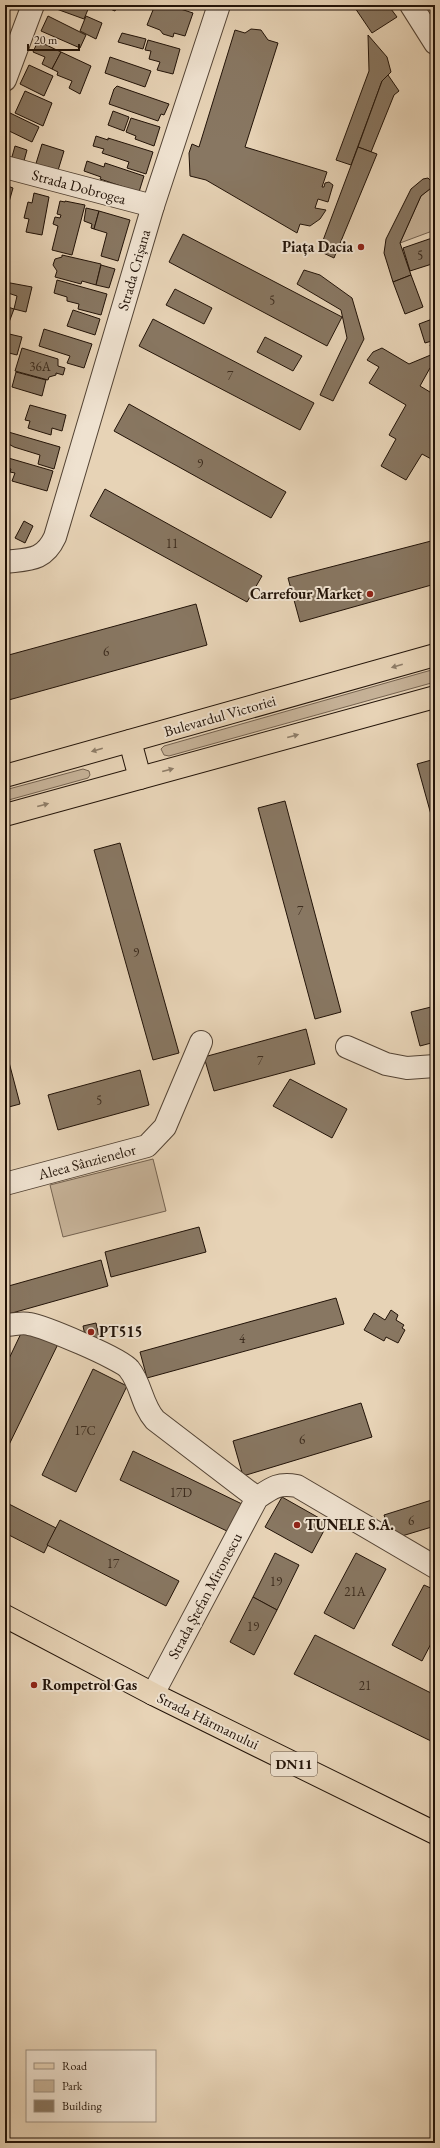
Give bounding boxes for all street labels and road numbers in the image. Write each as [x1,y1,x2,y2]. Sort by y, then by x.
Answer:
street label: Strada Dobrogea [30,165,128,208]
street label: Strada Crișana [113,227,154,313]
street label: Bulevardul Victoriei [162,690,278,741]
street label: Aleea Sânzienelor [35,1139,138,1184]
street label: Strada Ștefan Mironescu [163,1529,246,1662]
street label: Strada Hărmanului [154,1688,263,1754]
road number: DN11 [271,1752,317,1776]

